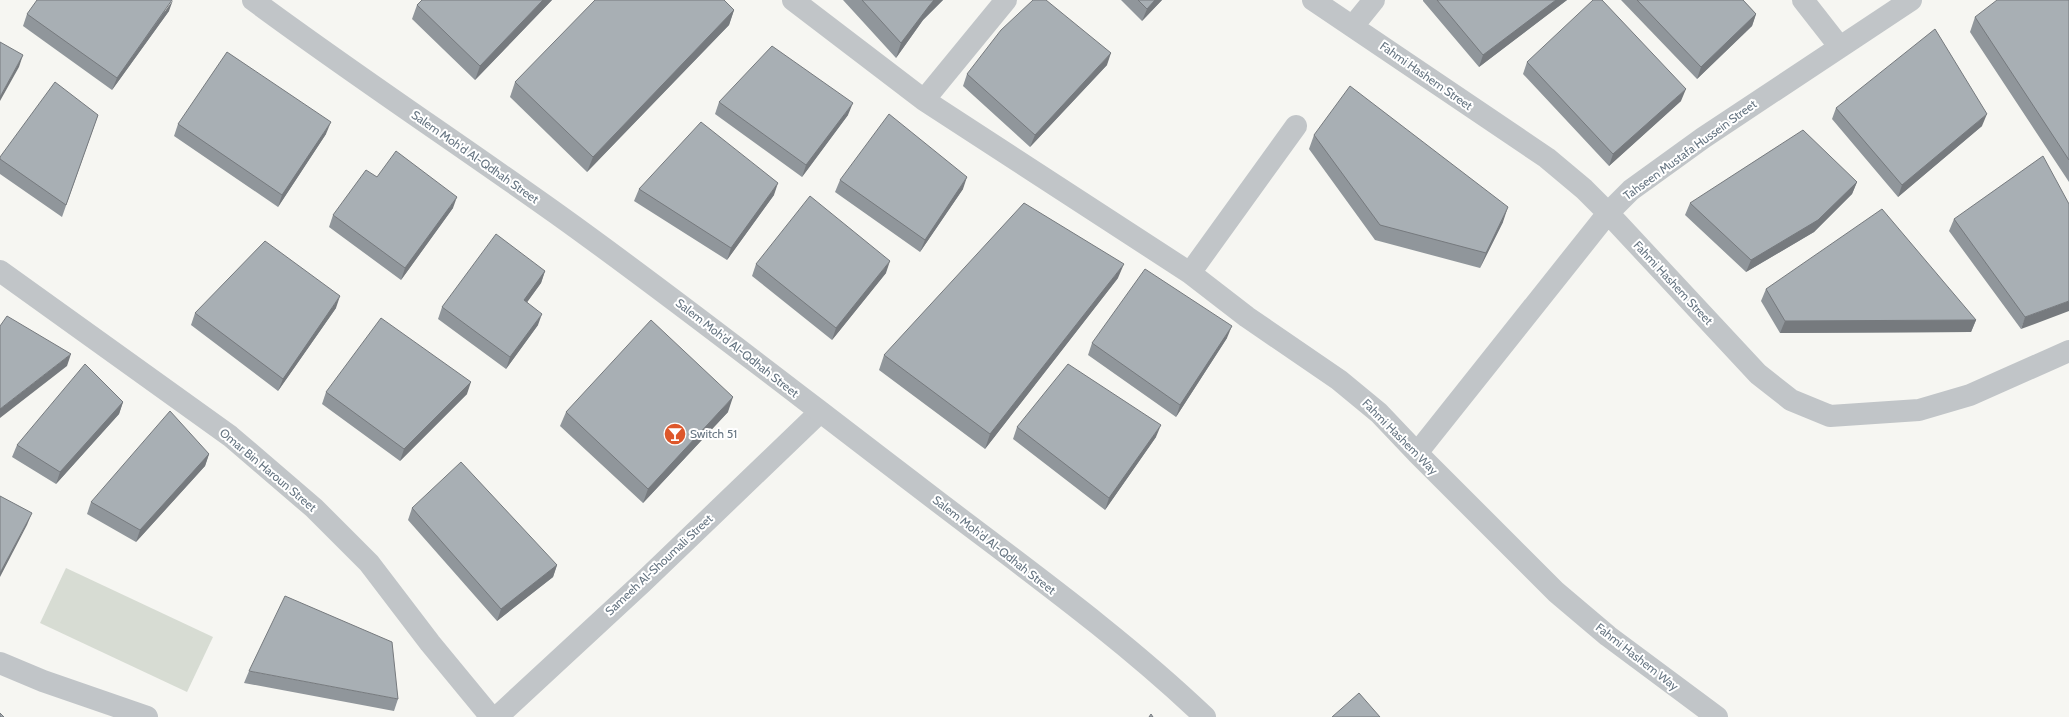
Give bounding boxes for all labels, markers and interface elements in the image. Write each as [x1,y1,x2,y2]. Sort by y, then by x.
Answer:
street label: Fahmi Hashem Street [1377,38,1475,113]
street label: Tahseen Mustafa Hussein Street [1620,96,1759,203]
street label: Salem Moh'd Al-Qdhah Street [409,107,542,206]
street label: Fahmi Hashem Street [1631,238,1716,328]
street label: Salem Moh'd Al-Qdhah Street [673,295,802,400]
street label: Fahmi Hashem Way [1359,396,1441,478]
bar icon: Switch 51 [662,421,688,447]
street label: Omar Bin Haroun Street [217,425,320,515]
place label: Switch 51 [690,426,737,441]
street label: Salem Moh'd Al-Qdhah Street [930,492,1059,597]
street label: Sameeh Al-Shoumali Street [602,511,715,618]
street label: Fahmi Hashem Way [1593,620,1682,694]

